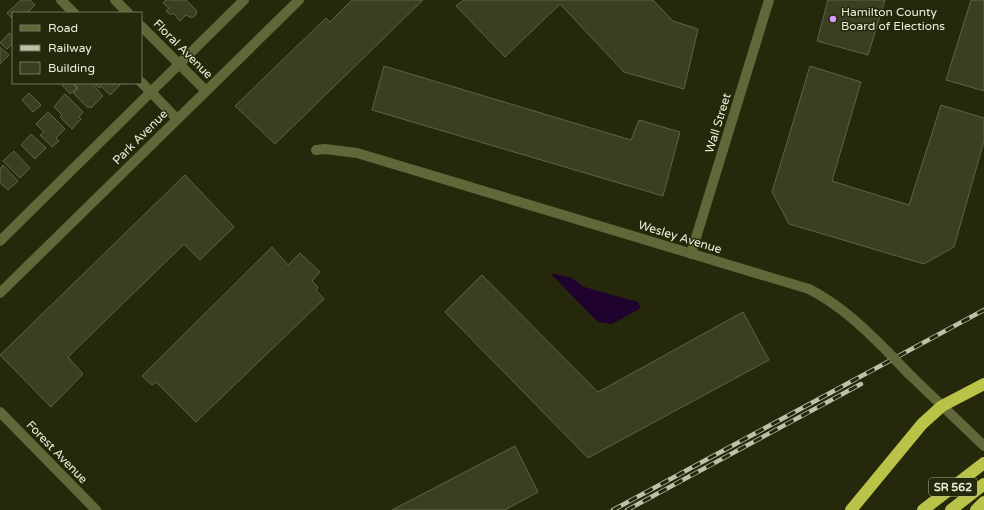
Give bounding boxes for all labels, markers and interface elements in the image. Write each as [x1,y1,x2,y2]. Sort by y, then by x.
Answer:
place label: Hamilton County Board of Elections [841,5,945,33]
legend [12,12,142,84]
marker: Hamilton County Board of Elections [828,14,838,24]
street label: Floral Avenue [151,17,216,82]
text: Road [48,21,78,35]
text: Railway [48,41,92,55]
text: Building [48,61,95,75]
street label: Wall Street [702,91,734,155]
street label: Park Avenue [110,107,170,167]
street label: Wesley Avenue [637,218,724,256]
street label: Forest Avenue [24,418,91,486]
road number: SR 562 [929,478,977,496]

